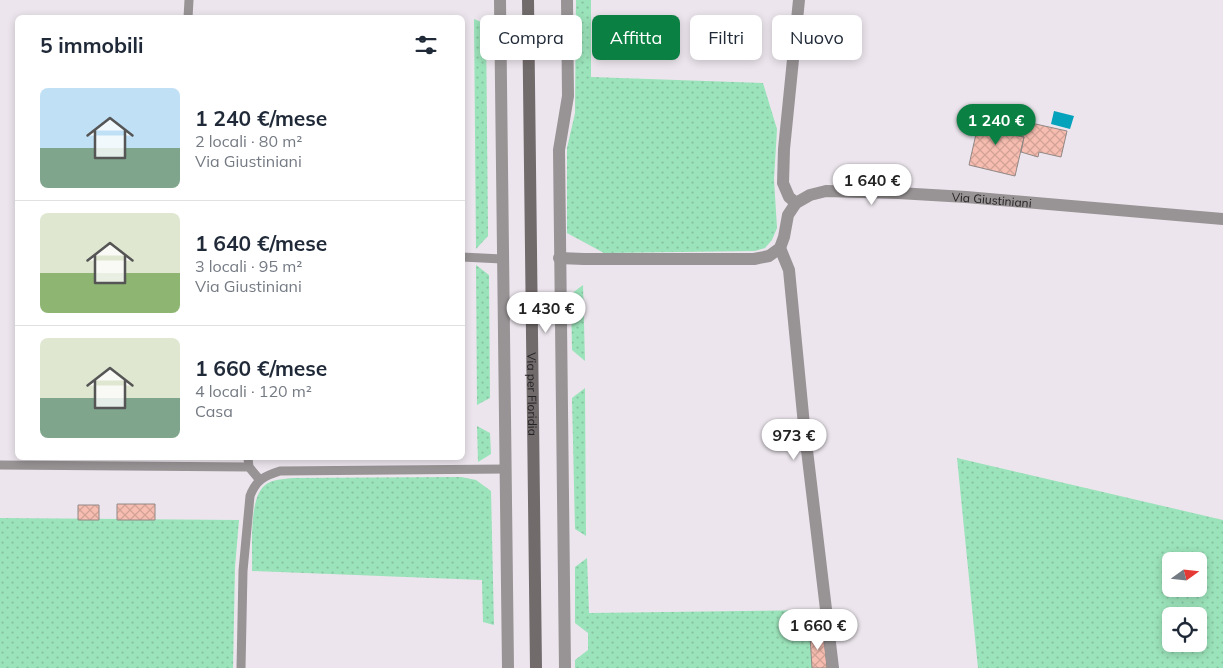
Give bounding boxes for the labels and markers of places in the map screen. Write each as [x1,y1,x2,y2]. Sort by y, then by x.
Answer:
pin: 1 240 € [950,104,1042,146]
pin: 1 640 € [826,164,918,206]
pin: 1 430 € [500,292,592,334]
pin: 973 € [759,418,829,461]
pin: 1 660 € [772,608,864,651]

